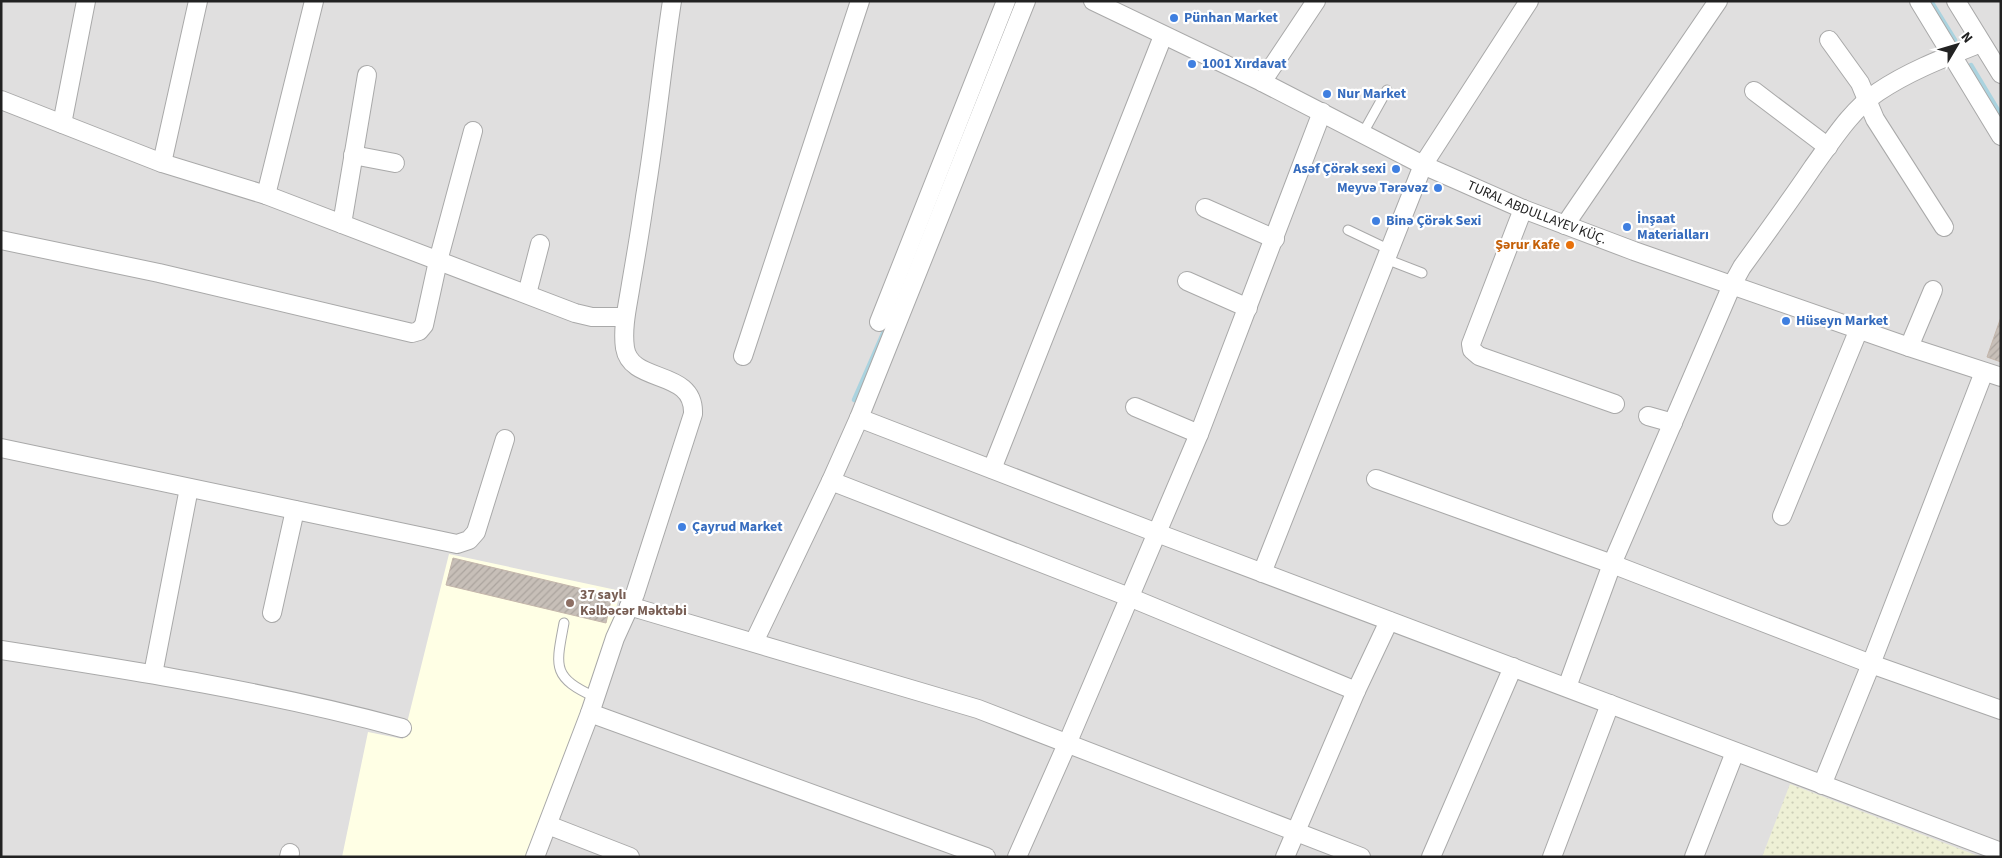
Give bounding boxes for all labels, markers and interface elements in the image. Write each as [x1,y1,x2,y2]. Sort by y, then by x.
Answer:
place label: Pünhan Market [1184,8,1278,28]
marker: Pünhan Market [1168,12,1180,24]
north arrow [1932,20,1982,70]
text: N [1956,28,1977,47]
place label: 1001 Xırdavat [1202,54,1287,74]
marker: 1001 Xırdavat [1186,58,1198,70]
place label: Nur Market [1337,84,1407,104]
marker: Nur Market [1321,88,1333,100]
place label: Asəf Çörək sexi [1292,159,1386,179]
marker: Asəf Çörək sexi [1390,163,1402,175]
street label: TURAL ABDULLAYEV KÜÇ. [1464,176,1609,250]
place label: Meyvə Tərəvəz [1337,178,1429,198]
marker: Meyvə Tərəvəz [1432,182,1444,194]
place label: İnşaat Materialları [1637,209,1709,245]
place label: Binə Çörək Sexi [1386,211,1482,231]
marker: Binə Çörək Sexi [1370,215,1382,227]
marker: İnşaat Materialları [1621,221,1633,233]
place label: Şərur Kafe [1495,235,1560,255]
marker: Şərur Kafe [1564,239,1576,251]
place label: Hüseyn Market [1796,311,1889,331]
marker: Hüseyn Market [1780,315,1792,327]
place label: Çayrud Market [692,517,783,537]
marker: Çayrud Market [676,521,688,533]
place label: 37 saylı Kəlbəcər Məktəbi [580,585,687,621]
marker: 37 saylı Kəlbəcər Məktəbi [564,597,576,609]

